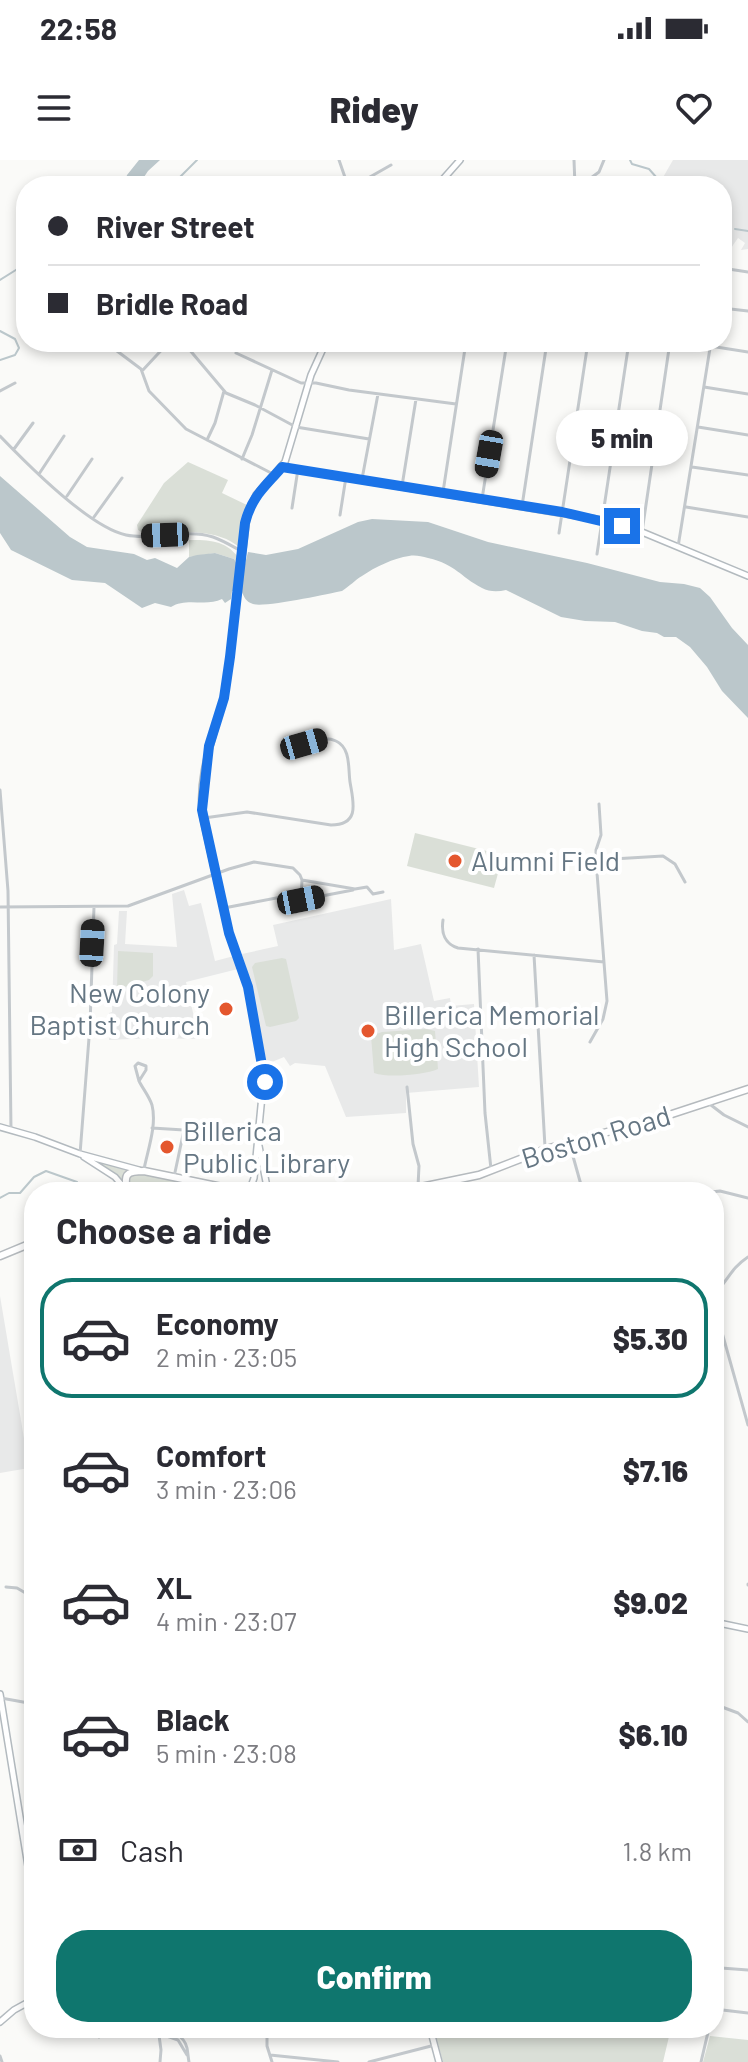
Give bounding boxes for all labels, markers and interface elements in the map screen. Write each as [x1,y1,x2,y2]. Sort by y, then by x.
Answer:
text: 22:58 [40,10,117,46]
icon: menu [32,86,76,130]
icon: heart [672,86,716,130]
text: Ridey [329,87,419,130]
text: River Street [96,208,255,244]
text: Bridle Road [96,285,248,321]
callout: 5 min [556,410,688,466]
text: 5 min [591,422,653,453]
car [473,428,505,480]
route end [604,508,640,544]
car [141,522,189,548]
car [278,726,330,762]
place label: Alumni Field [471,843,620,877]
marker: Alumni Field [446,852,464,870]
car [275,884,327,916]
car [79,918,105,968]
place label: New Colony Baptist Church [29,975,210,1041]
place label: Billerica Memorial High School [384,997,600,1063]
marker: New Colony Baptist Church [217,1000,235,1018]
marker: Billerica Memorial High School [359,1022,377,1040]
route start [247,1064,283,1100]
street label: Boston Road [517,1097,674,1175]
place label: Billerica Public Library [183,1113,350,1179]
marker: Billerica Public Library [158,1138,176,1156]
text: Choose a ride [56,1208,272,1251]
icon: car [60,1302,132,1374]
text: Economy [156,1305,279,1341]
text: $5.30 [613,1320,688,1356]
text: 2 min · 23:05 [156,1341,297,1372]
icon: car [60,1434,132,1506]
text: Comfort [156,1437,266,1473]
text: $7.16 [623,1452,688,1488]
text: 3 min · 23:06 [156,1473,297,1504]
icon: car [60,1566,132,1638]
text: XL [156,1569,192,1605]
text: $9.02 [613,1584,688,1620]
text: 4 min · 23:07 [156,1605,297,1636]
icon: car [60,1698,132,1770]
text: Black [156,1701,230,1737]
text: $6.10 [619,1716,688,1752]
text: 5 min · 23:08 [156,1737,297,1768]
icon: cash [56,1828,100,1872]
text: Cash [120,1832,184,1868]
text: 1.8 km [622,1835,692,1866]
button: Confirm [56,1930,692,2022]

